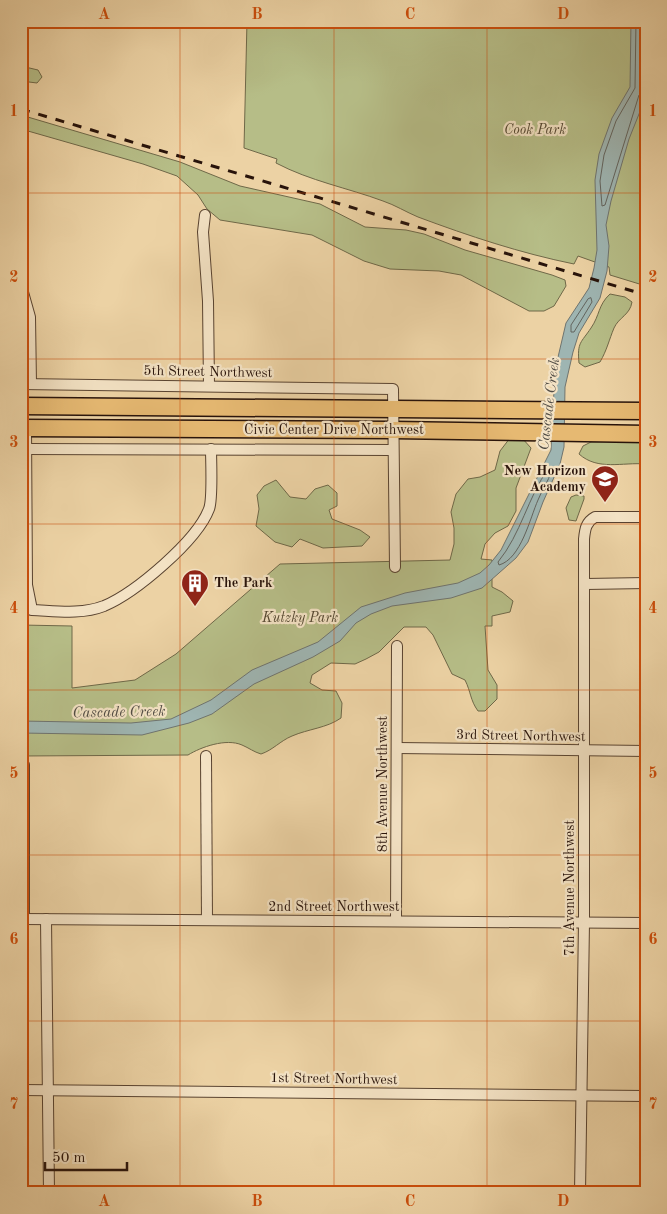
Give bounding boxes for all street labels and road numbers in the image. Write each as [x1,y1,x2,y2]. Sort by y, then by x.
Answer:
street label: 5th Street Northwest [143,364,273,380]
street label: Civic Center Drive Northwest [244,423,424,437]
street label: 8th Avenue Northwest [376,716,390,852]
street label: 3rd Street Northwest [456,728,586,744]
street label: 7th Avenue Northwest [563,820,577,956]
street label: 2nd Street Northwest [268,900,400,914]
street label: 1st Street Northwest [270,1071,398,1087]

